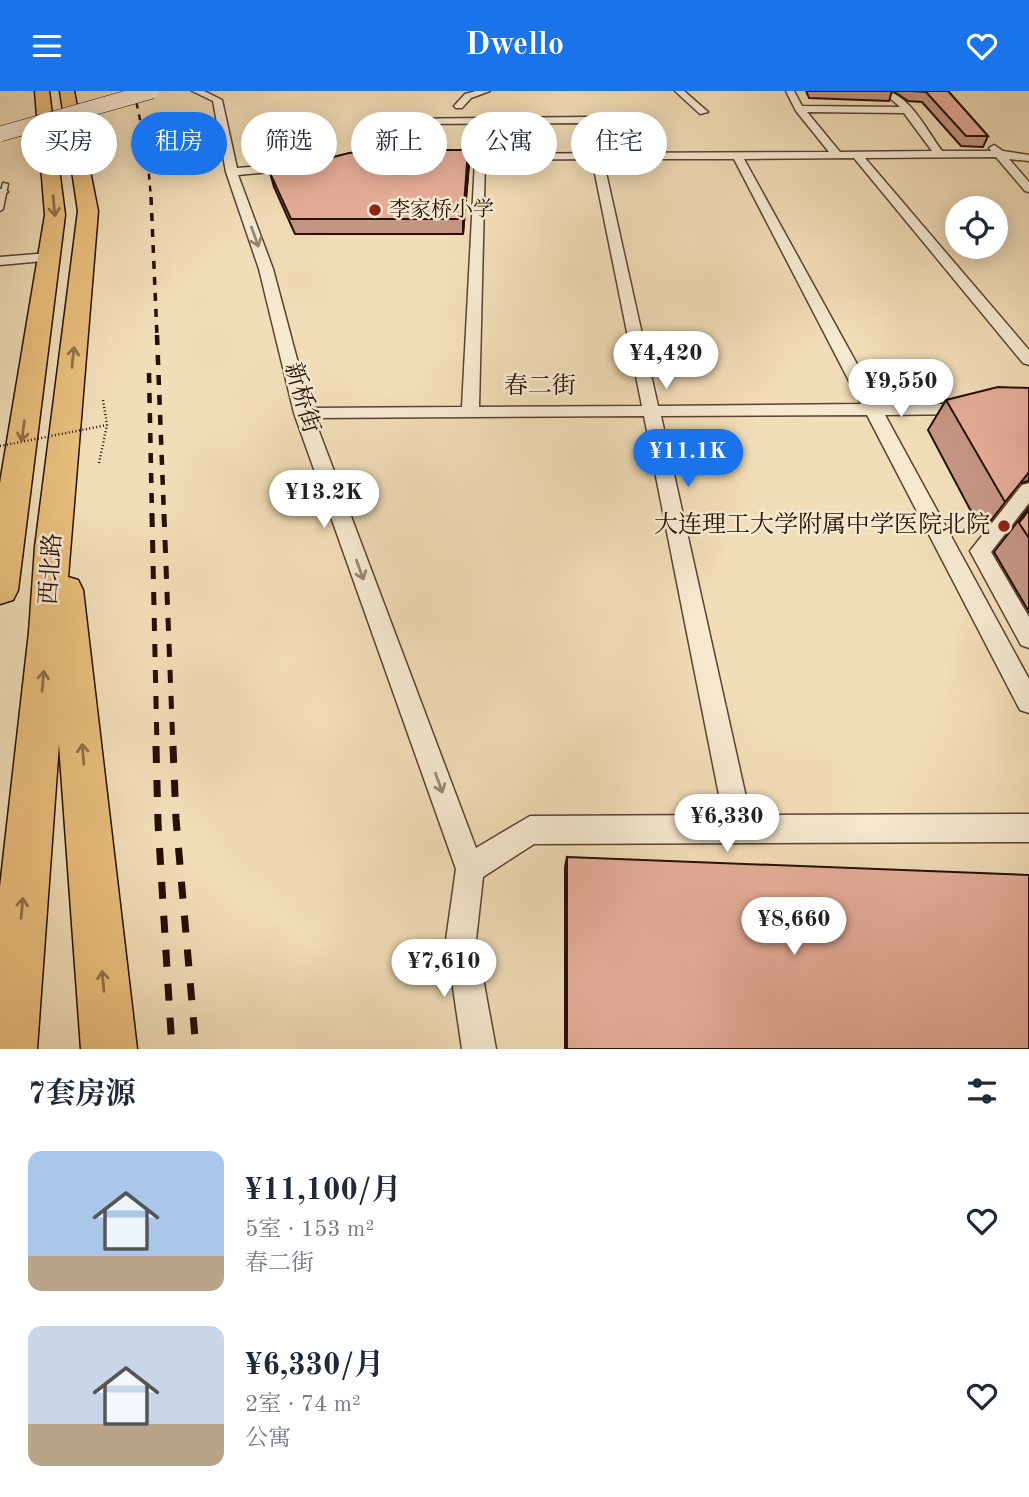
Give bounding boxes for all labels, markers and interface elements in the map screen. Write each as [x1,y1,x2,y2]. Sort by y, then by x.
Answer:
icon: menu [28,27,66,65]
icon: heart [963,27,1001,65]
text: Dwello [465,30,564,62]
chip: 买房 [21,112,117,175]
chip: 租房 [131,112,227,175]
chip: 筛选 [241,112,337,175]
chip: 新上 [351,112,447,175]
chip: 公寓 [461,112,557,175]
chip: 住宅 [571,112,667,175]
one-way arrow [48,194,61,216]
map controls [945,196,1008,259]
button: locate [945,196,1008,259]
place label: 李家桥小学 [389,198,494,221]
marker: 李家桥小学 [367,202,383,218]
one-way arrow [250,225,262,247]
pin: ¥4,420 [609,331,723,391]
text: ¥4,420 [629,342,703,365]
one-way arrow [66,346,79,369]
street label: 新桥街 [280,359,325,436]
pin: ¥9,550 [844,359,958,419]
text: ¥9,550 [864,370,938,393]
street label: 春二街 [504,372,576,399]
one-way arrow [16,419,29,442]
pin: ¥11.1K [631,429,745,489]
text: ¥11.1K [649,440,727,463]
pin: ¥13.2K [267,471,381,530]
text: ¥13.2K [285,481,363,504]
place label: 大连理工大学附属中学医院北院 [654,511,990,538]
marker: 大连理工大学附属中学医院北院 [996,518,1012,534]
street label: 西北路 [35,532,66,606]
one-way arrow [355,558,367,580]
one-way arrow [37,671,50,693]
one-way arrow [76,744,89,766]
one-way arrow [433,772,446,794]
pin: ¥6,330 [670,795,784,854]
text: ¥6,330 [690,805,764,828]
one-way arrow [16,897,29,920]
pin: ¥8,660 [737,897,851,957]
text: ¥8,660 [757,908,831,931]
pin: ¥7,610 [387,939,501,999]
text: ¥7,610 [407,950,481,973]
one-way arrow [96,970,109,993]
icon: filters [963,1072,1001,1110]
text: 7套房源 [28,1080,135,1110]
text: ¥11,100/月 [245,1176,401,1206]
icon: home [84,1179,168,1263]
icon: heart [963,1202,1001,1240]
text: 5室 · 153 m² [245,1218,374,1241]
text: 春二街 [245,1252,314,1275]
text: ¥6,330/月 [245,1351,384,1381]
icon: home [84,1354,168,1438]
icon: heart [963,1377,1001,1415]
text: 2室 · 74 m² [245,1393,361,1416]
text: 公寓 [245,1427,291,1450]

